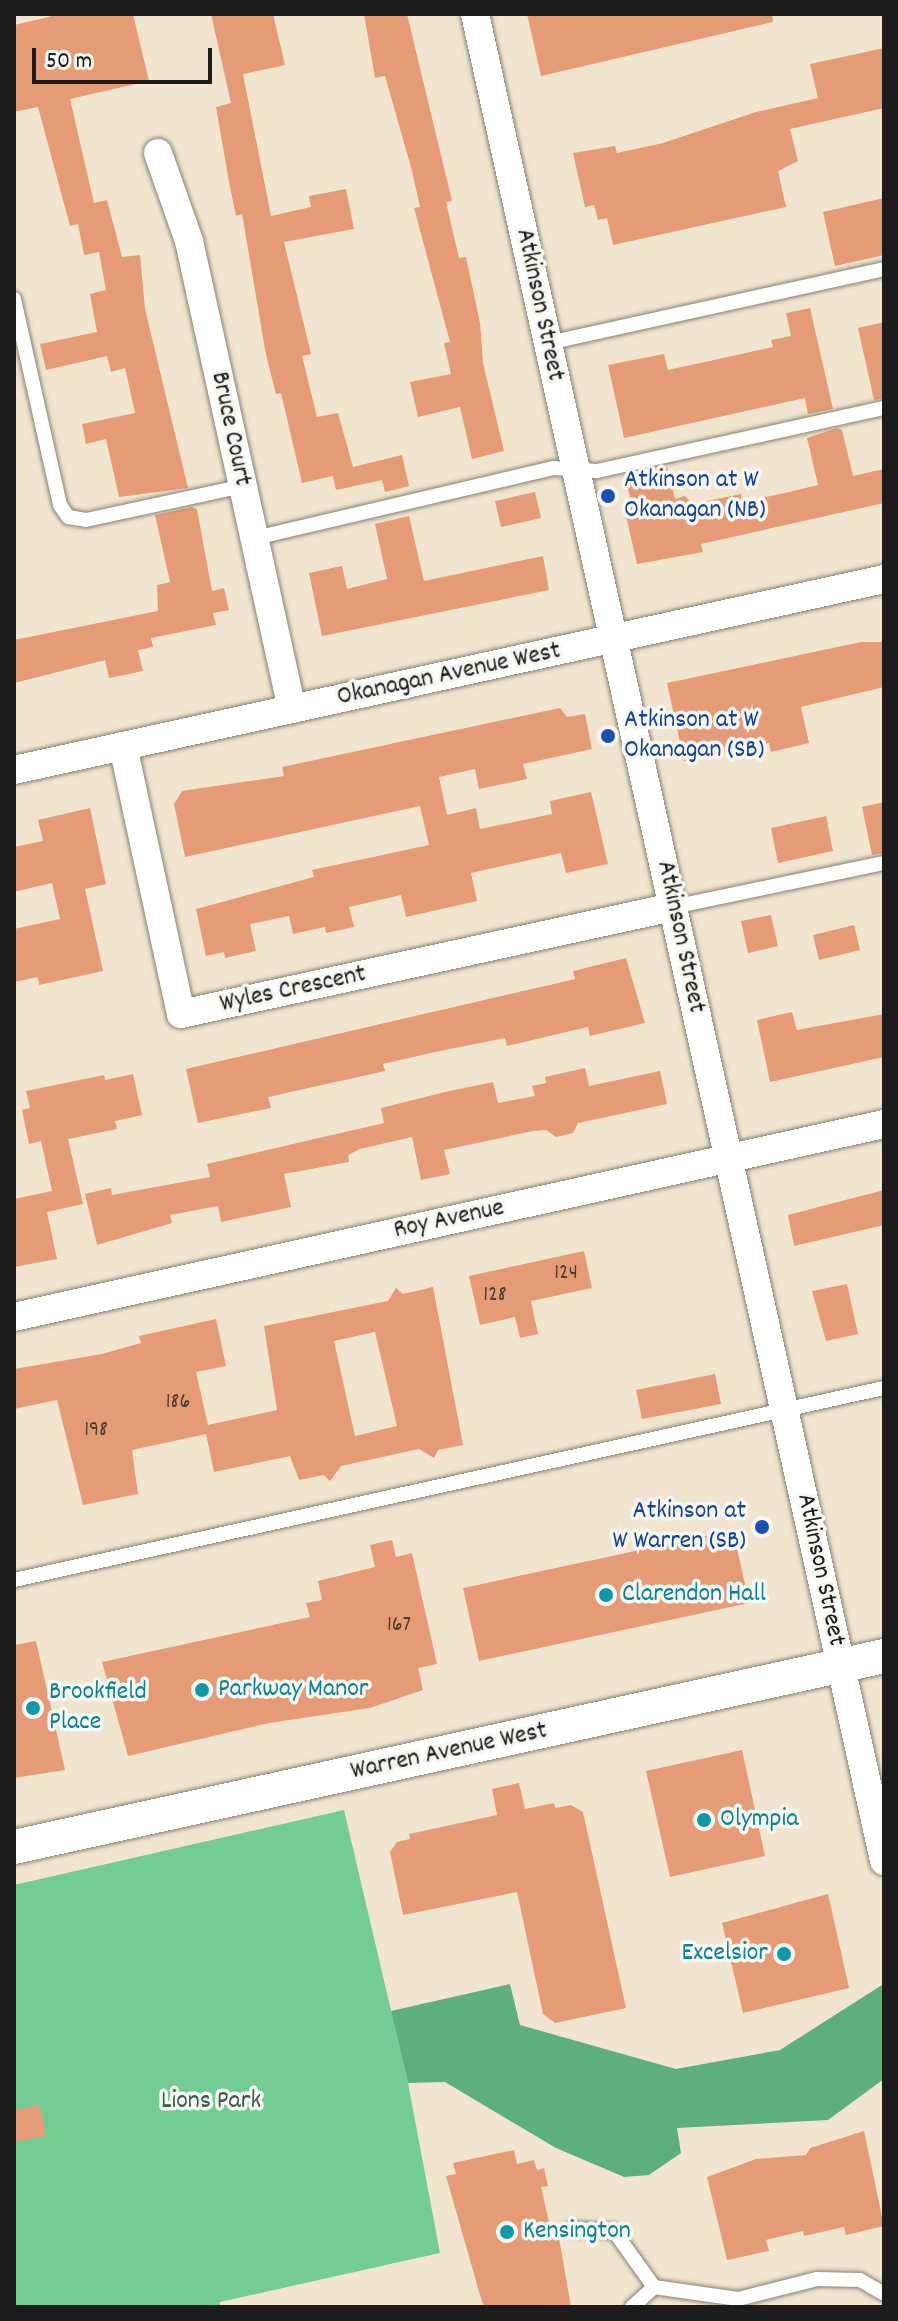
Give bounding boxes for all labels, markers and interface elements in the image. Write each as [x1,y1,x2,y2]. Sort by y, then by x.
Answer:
scale bar [36,32,216,82]
text: 50 m [46,45,92,79]
street label: Atkinson Street [508,226,570,384]
street label: Bruce Court [203,369,257,489]
place label: Atkinson at W Okanagan (NB) [624,465,766,526]
marker: Atkinson at W Okanagan (NB) [599,487,617,505]
street label: Okanagan Avenue West [334,636,564,714]
place label: Atkinson at W Okanagan (SB) [624,705,764,766]
marker: Atkinson at W Okanagan (SB) [599,727,617,745]
street label: Atkinson Street [649,858,711,1016]
street label: Wyles Crescent [217,959,369,1021]
street label: Roy Avenue [391,1193,507,1247]
house number: 124 [554,1261,578,1287]
house number: 128 [483,1283,507,1309]
house number: 186 [166,1390,190,1416]
house number: 198 [84,1418,108,1444]
street label: Atkinson Street [789,1491,851,1649]
place label: Atkinson at W Warren (SB) [613,1496,746,1558]
marker: Atkinson at W Warren (SB) [753,1518,771,1536]
place label: Clarendon Hall [622,1579,766,1611]
marker: Clarendon Hall [597,1586,615,1604]
house number: 167 [387,1613,411,1639]
place label: Parkway Manor [218,1674,368,1706]
place label: Brookfield Place [49,1677,147,1738]
marker: Parkway Manor [193,1681,211,1699]
marker: Brookfield Place [24,1699,42,1717]
street label: Warren Avenue West [348,1716,550,1788]
place label: Olympia [720,1804,798,1836]
marker: Olympia [695,1811,713,1829]
place label: Excelsior [682,1938,768,1970]
marker: Excelsior [775,1945,793,1963]
park label: Lions Park [161,2086,261,2118]
place label: Kensington [523,2216,631,2248]
marker: Kensington [498,2223,516,2241]

